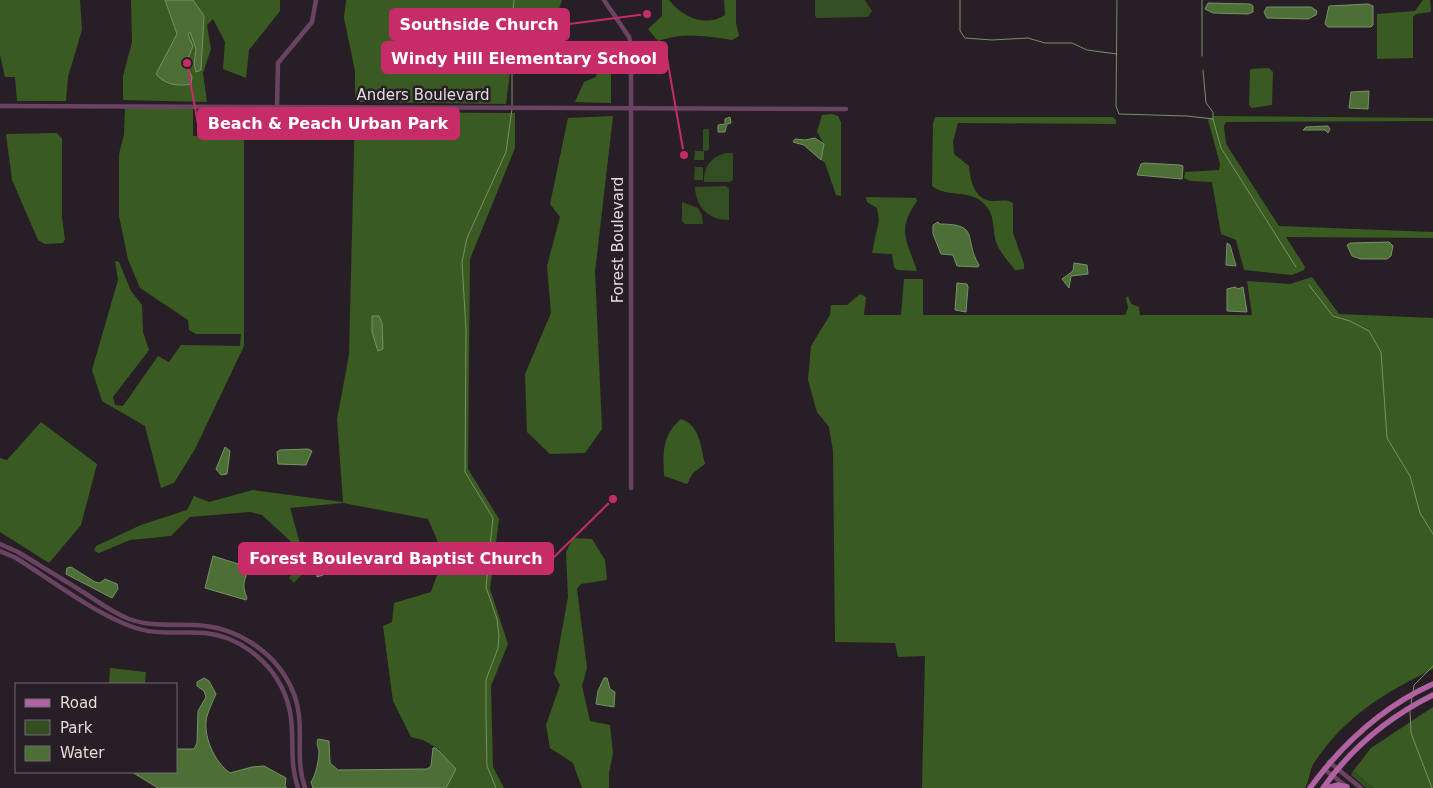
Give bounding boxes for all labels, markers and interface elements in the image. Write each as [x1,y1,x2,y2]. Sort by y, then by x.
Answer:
callout: Southside Church [390,9,569,40]
text: Southside Church [399,15,559,34]
callout: Windy Hill Elementary School [382,42,667,73]
text: Windy Hill Elementary School [391,49,657,68]
street label: Anders Boulevard [356,86,490,104]
callout: Beach & Peach Urban Park [198,108,459,139]
text: Beach & Peach Urban Park [208,114,449,133]
street label: Forest Boulevard [609,177,627,303]
callout: Forest Boulevard Baptist Church [239,543,553,574]
text: Forest Boulevard Baptist Church [249,549,543,568]
legend [15,683,178,773]
text: Road [60,694,98,712]
text: Park [60,719,93,737]
text: Water [60,744,105,762]

